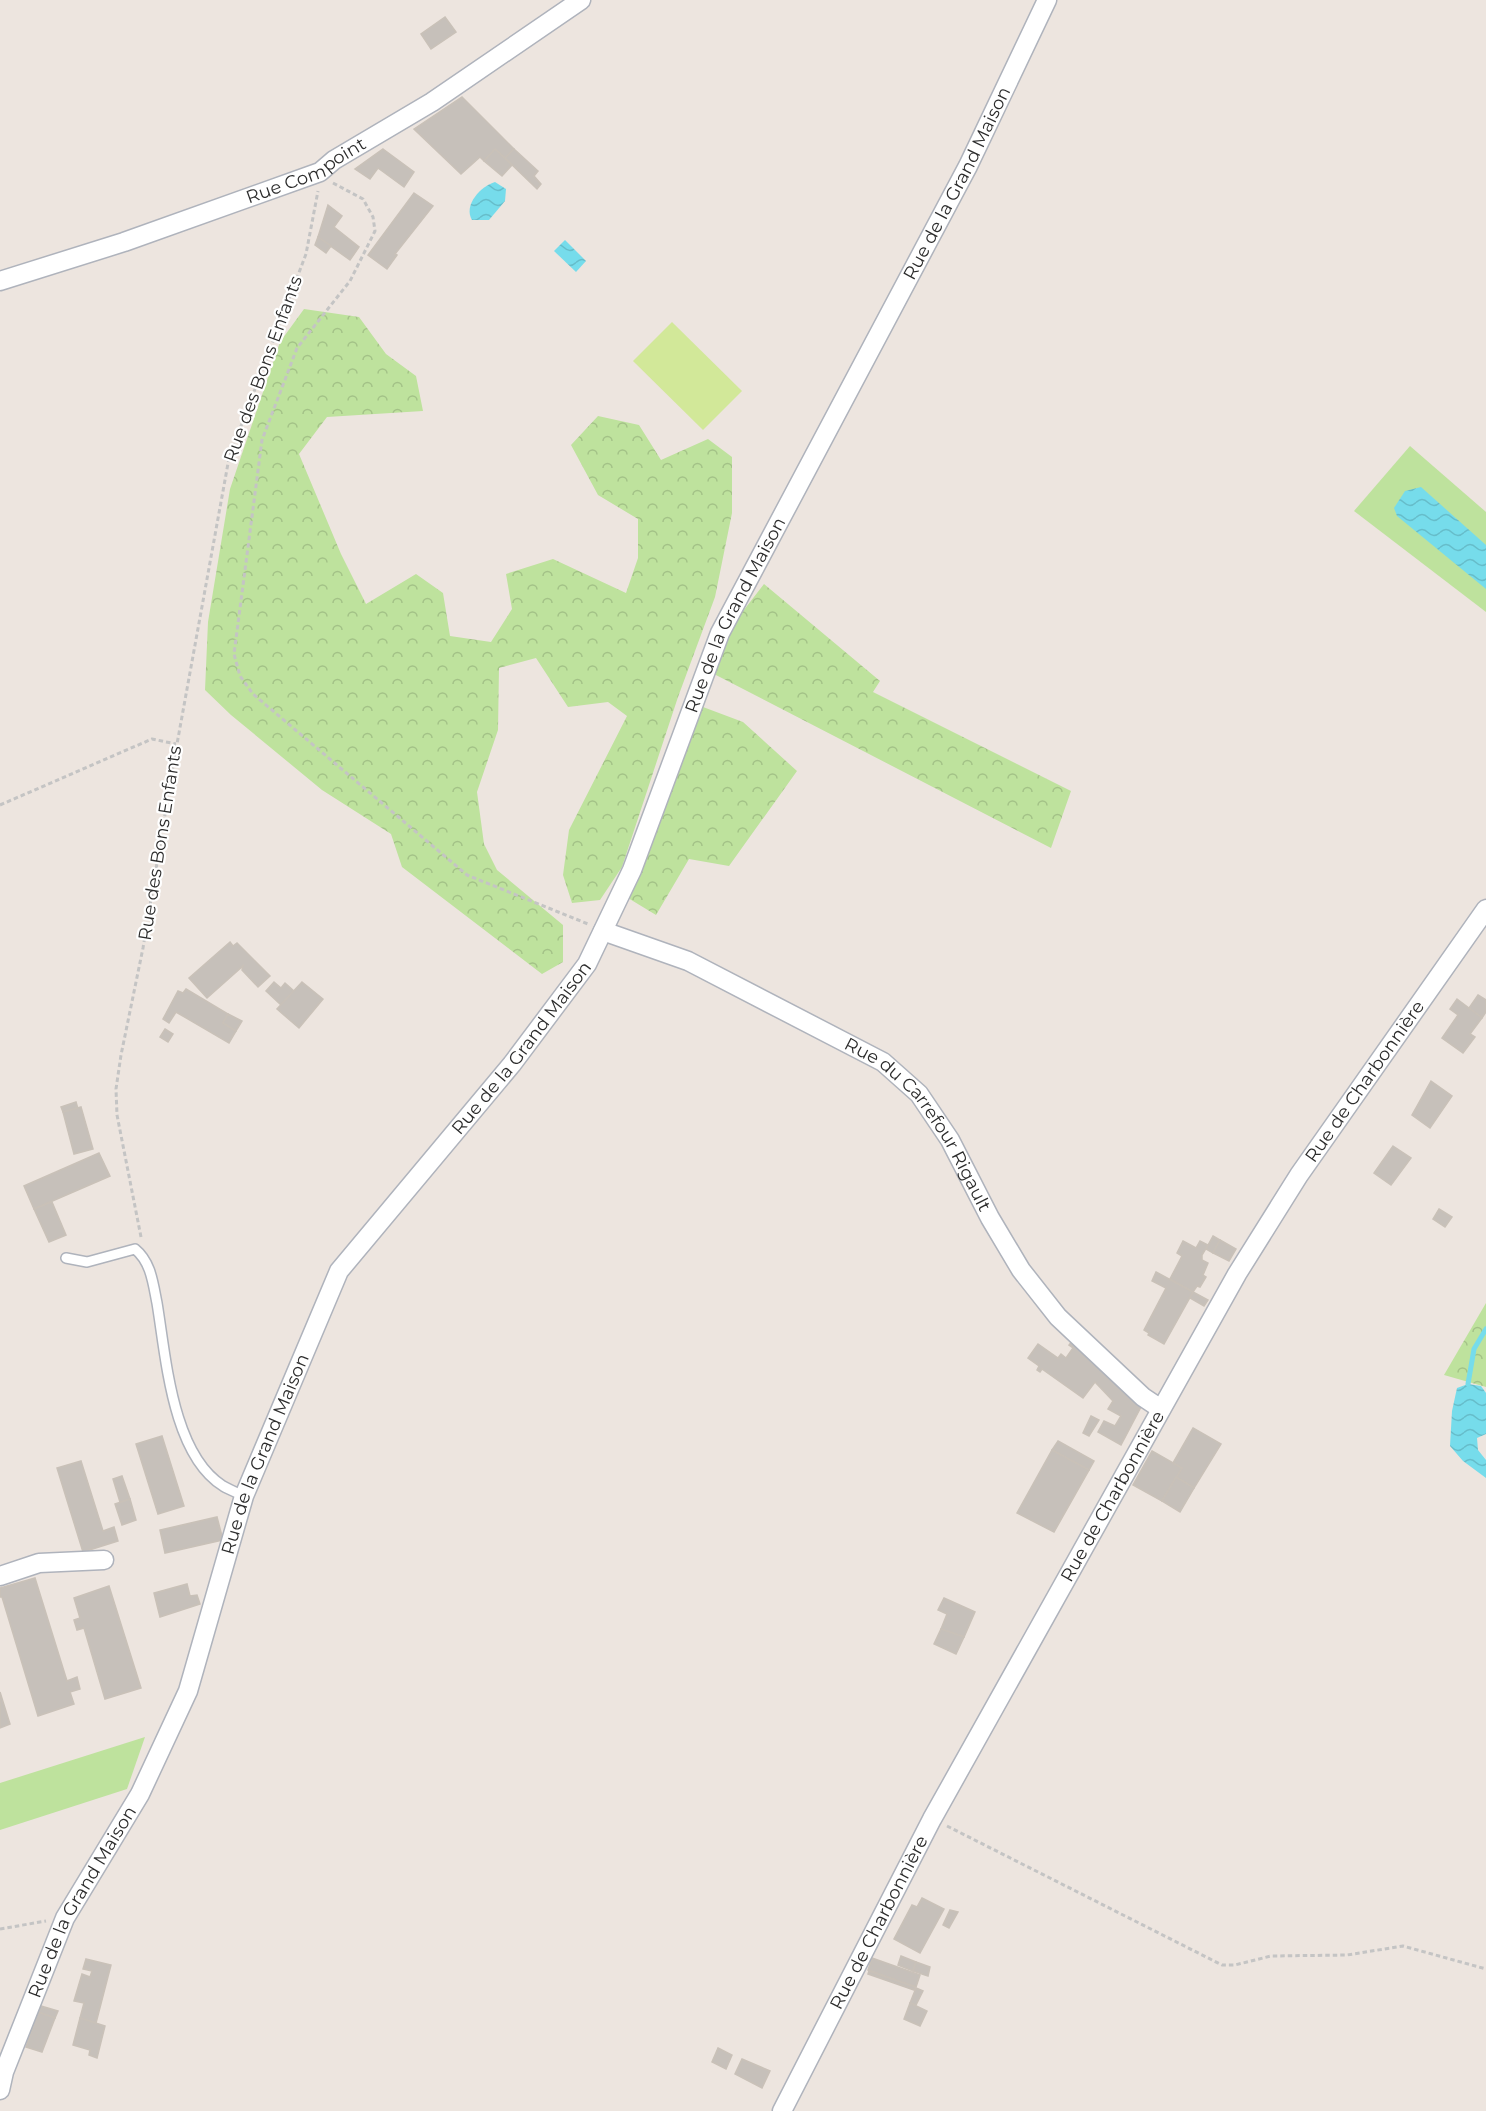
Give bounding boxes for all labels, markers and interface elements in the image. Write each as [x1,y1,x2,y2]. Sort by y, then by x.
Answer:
street label: Rue de la Grand Maison [899,83,1015,284]
street label: Rue Compoint [243,133,370,209]
street label: Rue des Bons Enfants [219,273,307,465]
street label: Rue de la Grand Maison [680,514,790,716]
street label: Rue des Bons Enfants [134,744,186,942]
street label: Rue de la Grand Maison [447,957,596,1139]
street label: Rue de Charbonnière [1300,996,1429,1167]
street label: Rue du Carrefour Rigault [841,1033,996,1215]
street label: Rue de la Grand Maison [217,1350,314,1557]
street label: Rue de Charbonnière [1056,1407,1169,1586]
street label: Rue de la Grand Maison [23,1802,141,2001]
street label: Rue de Charbonnière [825,1832,933,2013]

